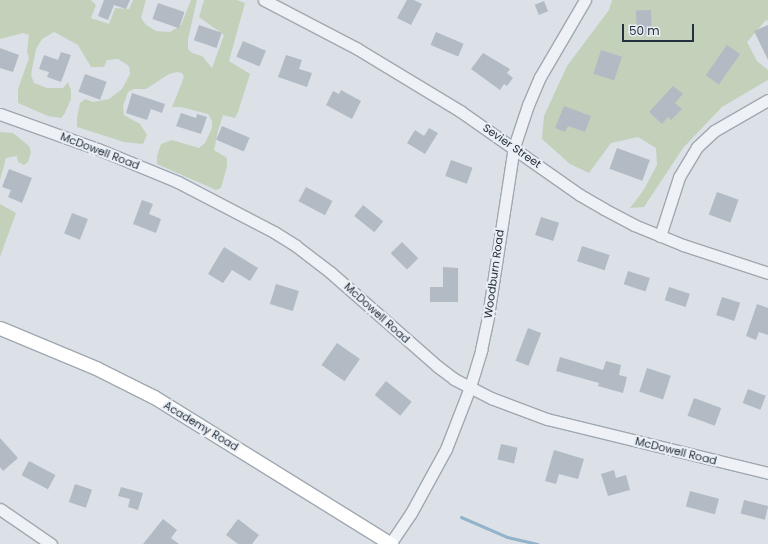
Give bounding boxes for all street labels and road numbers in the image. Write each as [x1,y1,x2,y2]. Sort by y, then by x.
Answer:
street label: Sevier Street [480,121,544,171]
street label: McDowell Road [59,130,141,172]
street label: Woodburn Road [481,229,507,319]
street label: McDowell Road [341,280,413,346]
street label: Academy Road [161,398,241,454]
street label: McDowell Road [634,434,718,468]

